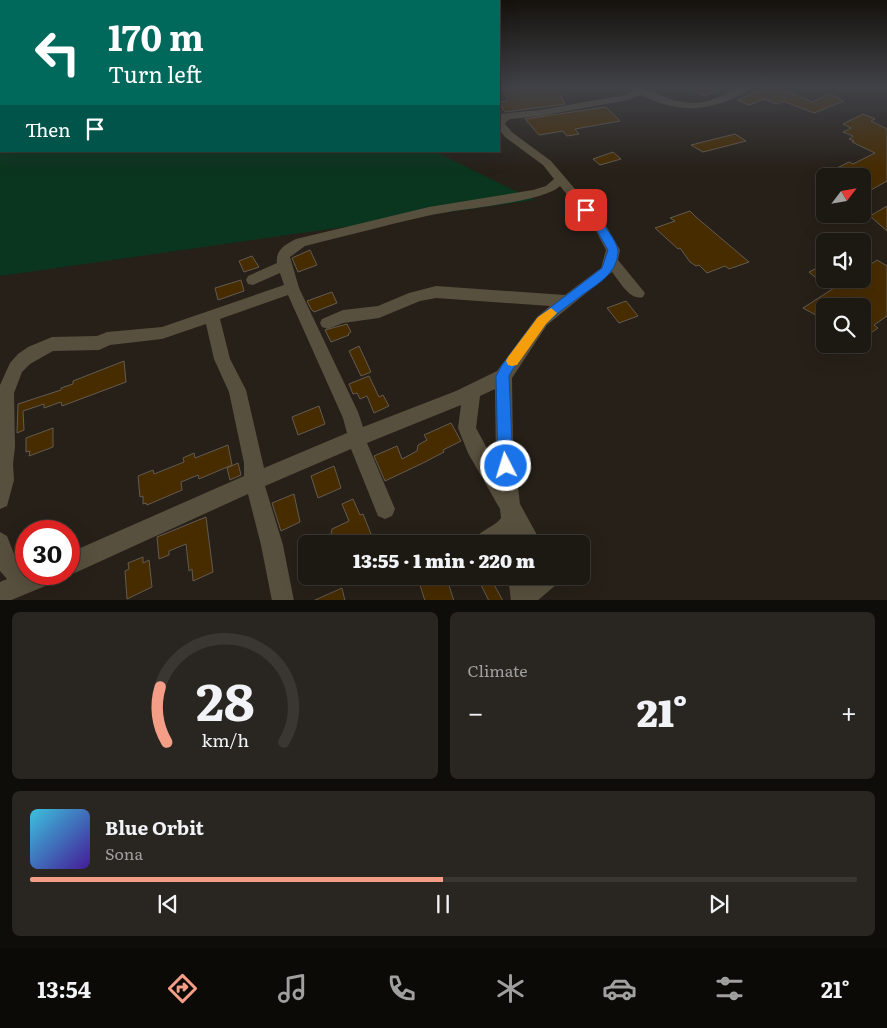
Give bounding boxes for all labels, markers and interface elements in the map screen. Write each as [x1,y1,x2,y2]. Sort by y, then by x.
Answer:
text: 170 m [108,10,204,62]
icon: left [25,20,90,85]
text: Turn left [108,57,202,90]
text: Then [25,115,71,143]
icon: arrive [81,115,109,143]
north arrow [816,168,871,222]
map controls [816,168,871,353]
pin [565,189,607,231]
icon: arrive [572,196,600,224]
button: sound [816,233,871,288]
button: search [816,298,871,353]
position arrow [479,439,531,491]
speed limit sign: 30 [15,520,80,585]
text: 13:55 · 1 min · 220 m [353,546,535,574]
text: Climate [468,658,528,682]
text: 28 [195,660,254,737]
text: 21° [637,682,688,739]
text: − [468,690,484,732]
text: + [841,690,857,732]
text: km/h [201,726,249,753]
text: Blue Orbit [105,813,204,841]
text: Sona [105,841,143,865]
icon: previous [154,890,182,918]
icon: pause [429,890,457,918]
icon: next [705,890,733,918]
icon: directions [165,971,200,1006]
icon: music [275,971,310,1006]
icon: phone [384,971,419,1006]
icon: climate [493,971,528,1006]
icon: car [602,971,637,1006]
icon: filters [712,971,747,1006]
text: 13:54 [37,972,91,1005]
text: 21° [821,972,850,1005]

